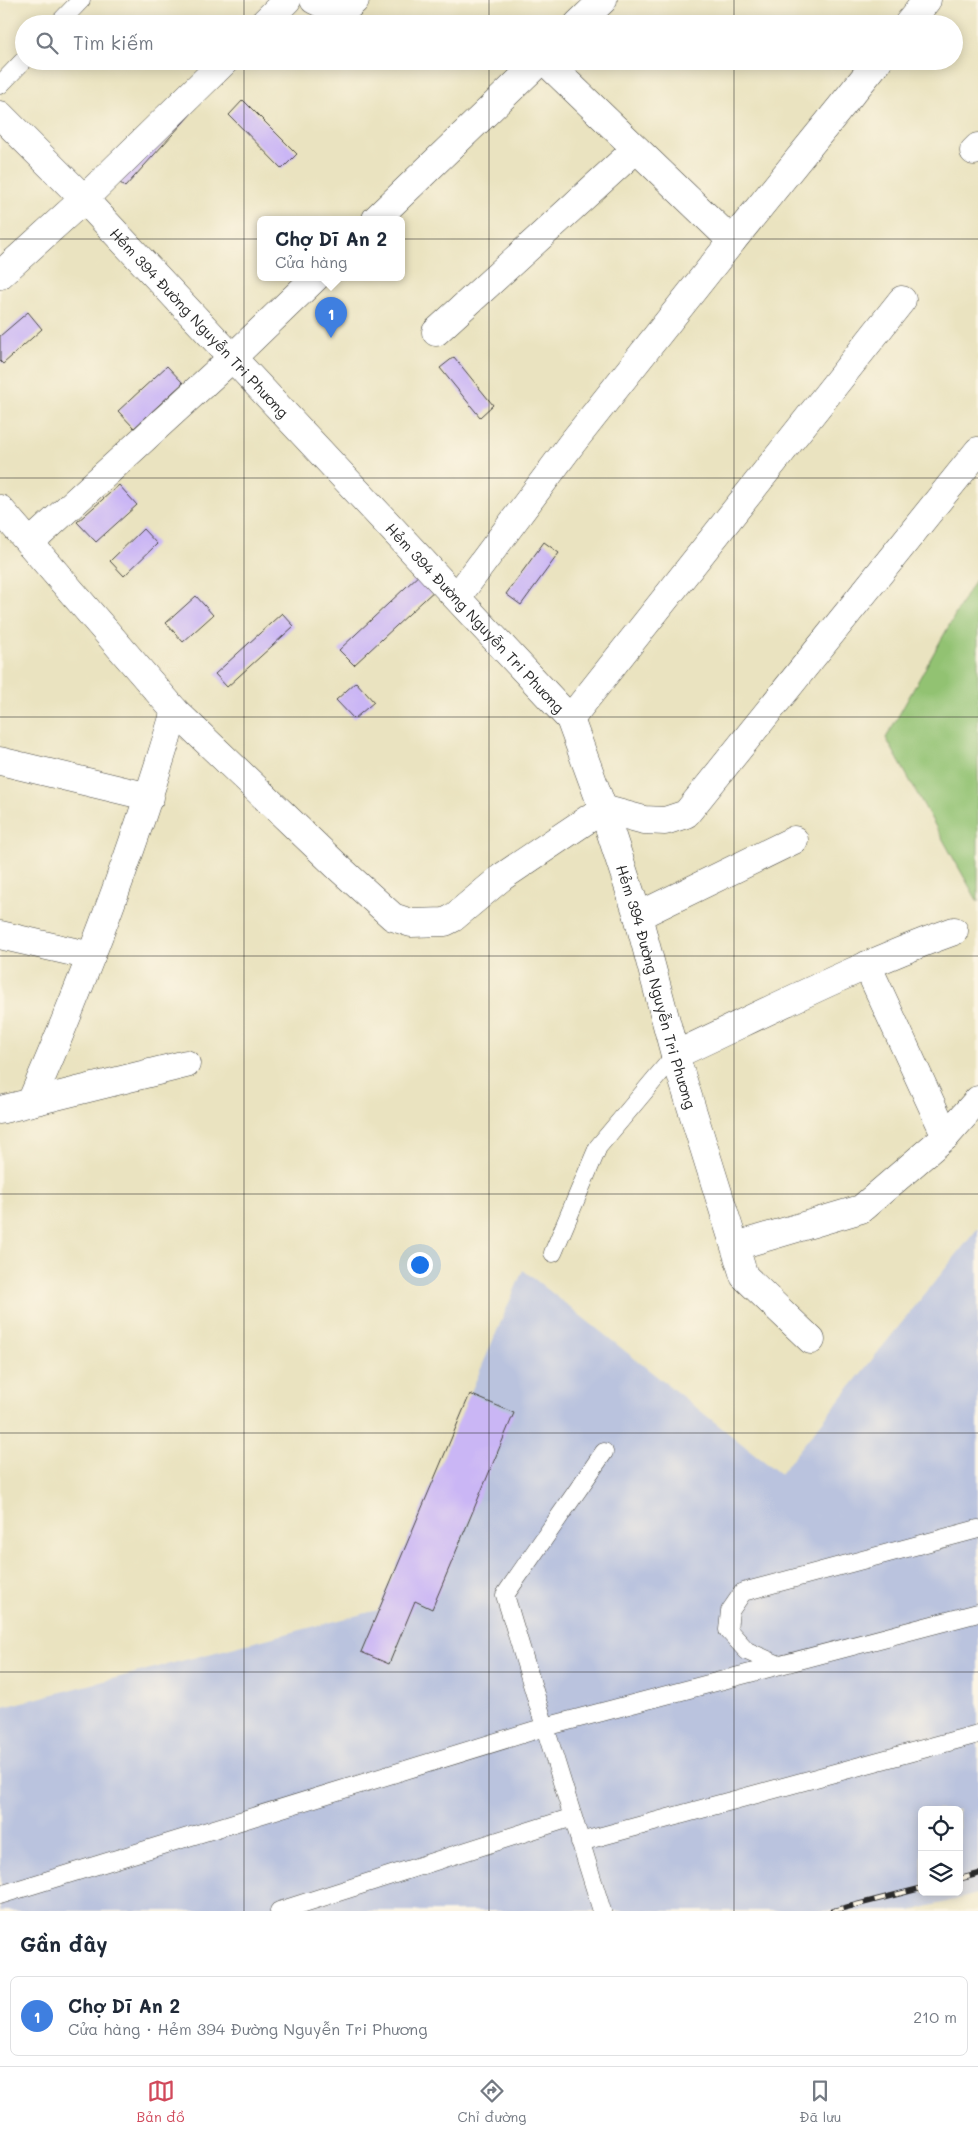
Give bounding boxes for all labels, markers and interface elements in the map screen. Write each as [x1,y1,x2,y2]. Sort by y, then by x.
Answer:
search box [15,15,963,70]
icon: search [33,29,61,57]
text: Tìm kiếm [73,30,154,55]
popup [257,216,405,281]
street label: Hẻm 394 Đường Nguyễn Tri Phương [106,223,293,422]
text: Chợ Dĩ An 2 [275,226,387,251]
text: Cửa hàng [275,251,347,272]
pin: 1 [315,297,347,338]
street label: Hẻm 394 Đường Nguyễn Tri Phương [382,518,569,717]
street label: Hẻm 394 Đường Nguyễn Tri Phương [612,862,701,1112]
your location [407,1252,433,1278]
map controls [918,1806,963,1896]
button: locate [918,1806,963,1851]
button: layers [918,1851,963,1896]
text: Gần đây [20,1930,108,1957]
text: Chợ Dĩ An 2 [68,1993,180,2018]
text: 1 [33,2006,41,2027]
text: 210 m [913,2006,957,2027]
text: Cửa hàng · Hẻm 394 Đường Nguyễn Tri Phương [68,2018,427,2039]
tab: Bản đồ [137,2077,185,2126]
tab: Chỉ đường [458,2077,526,2126]
tab: Đã lưu [799,2077,841,2126]

